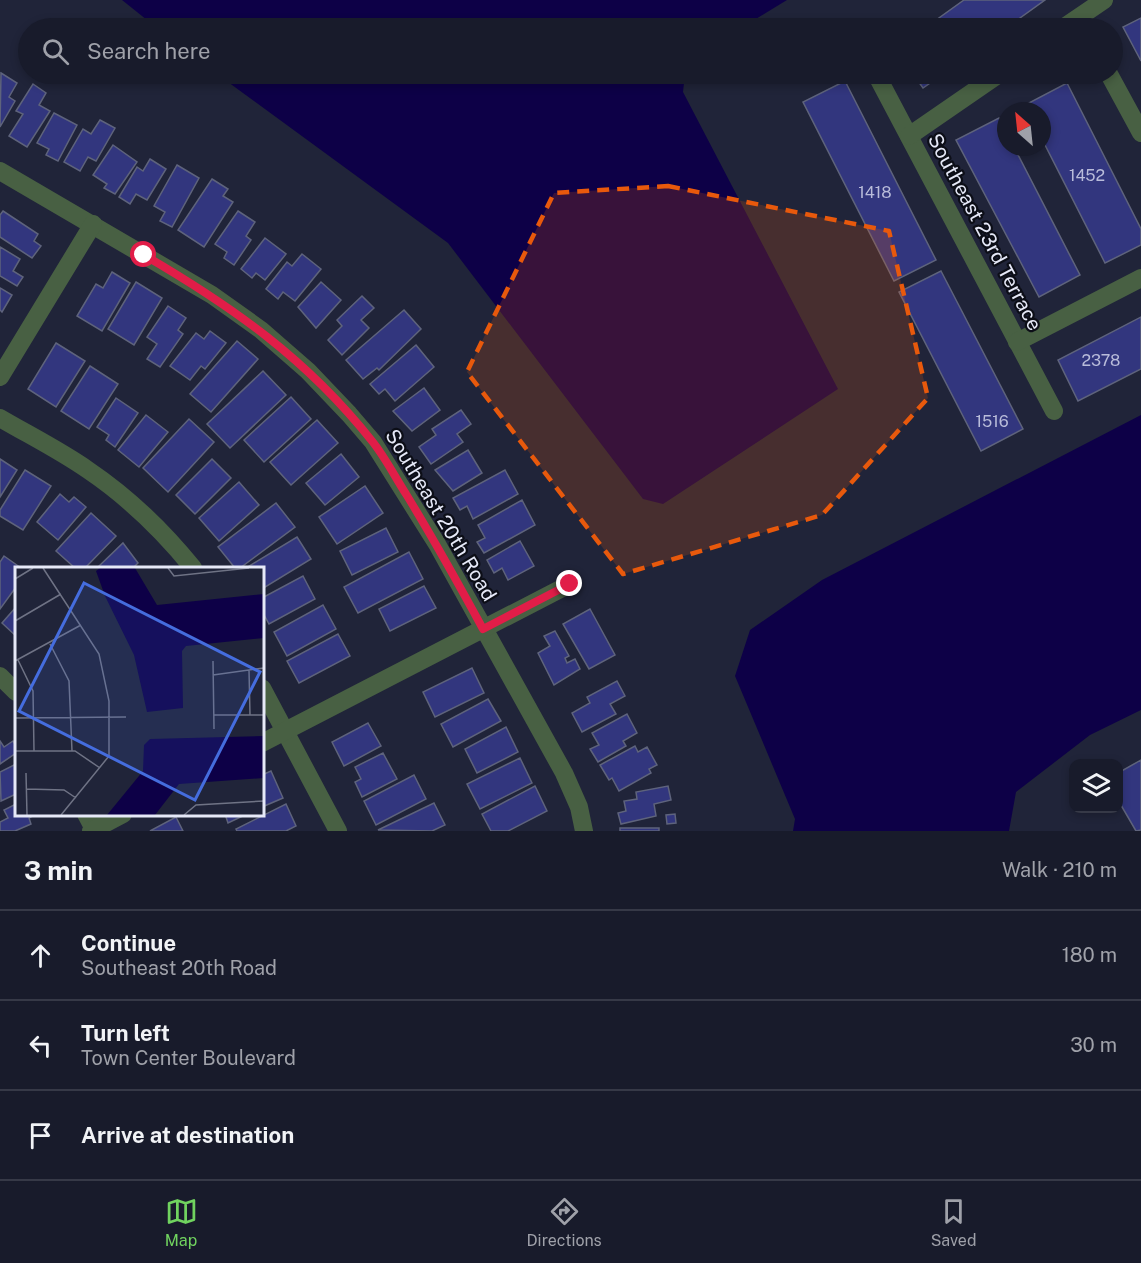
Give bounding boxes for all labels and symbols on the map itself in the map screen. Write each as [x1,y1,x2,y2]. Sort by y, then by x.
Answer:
north arrow [997,102,1051,156]
street label: Southeast 23rd Terrace [923,129,1047,335]
house number: 1452 [1069,166,1105,185]
house number: 1418 [858,183,892,202]
route start [130,241,156,267]
house number: 2378 [1082,351,1120,370]
house number: 1516 [975,412,1009,431]
street label: Southeast 20th Road [380,425,502,605]
inset map [15,567,264,816]
route end [556,570,582,596]

